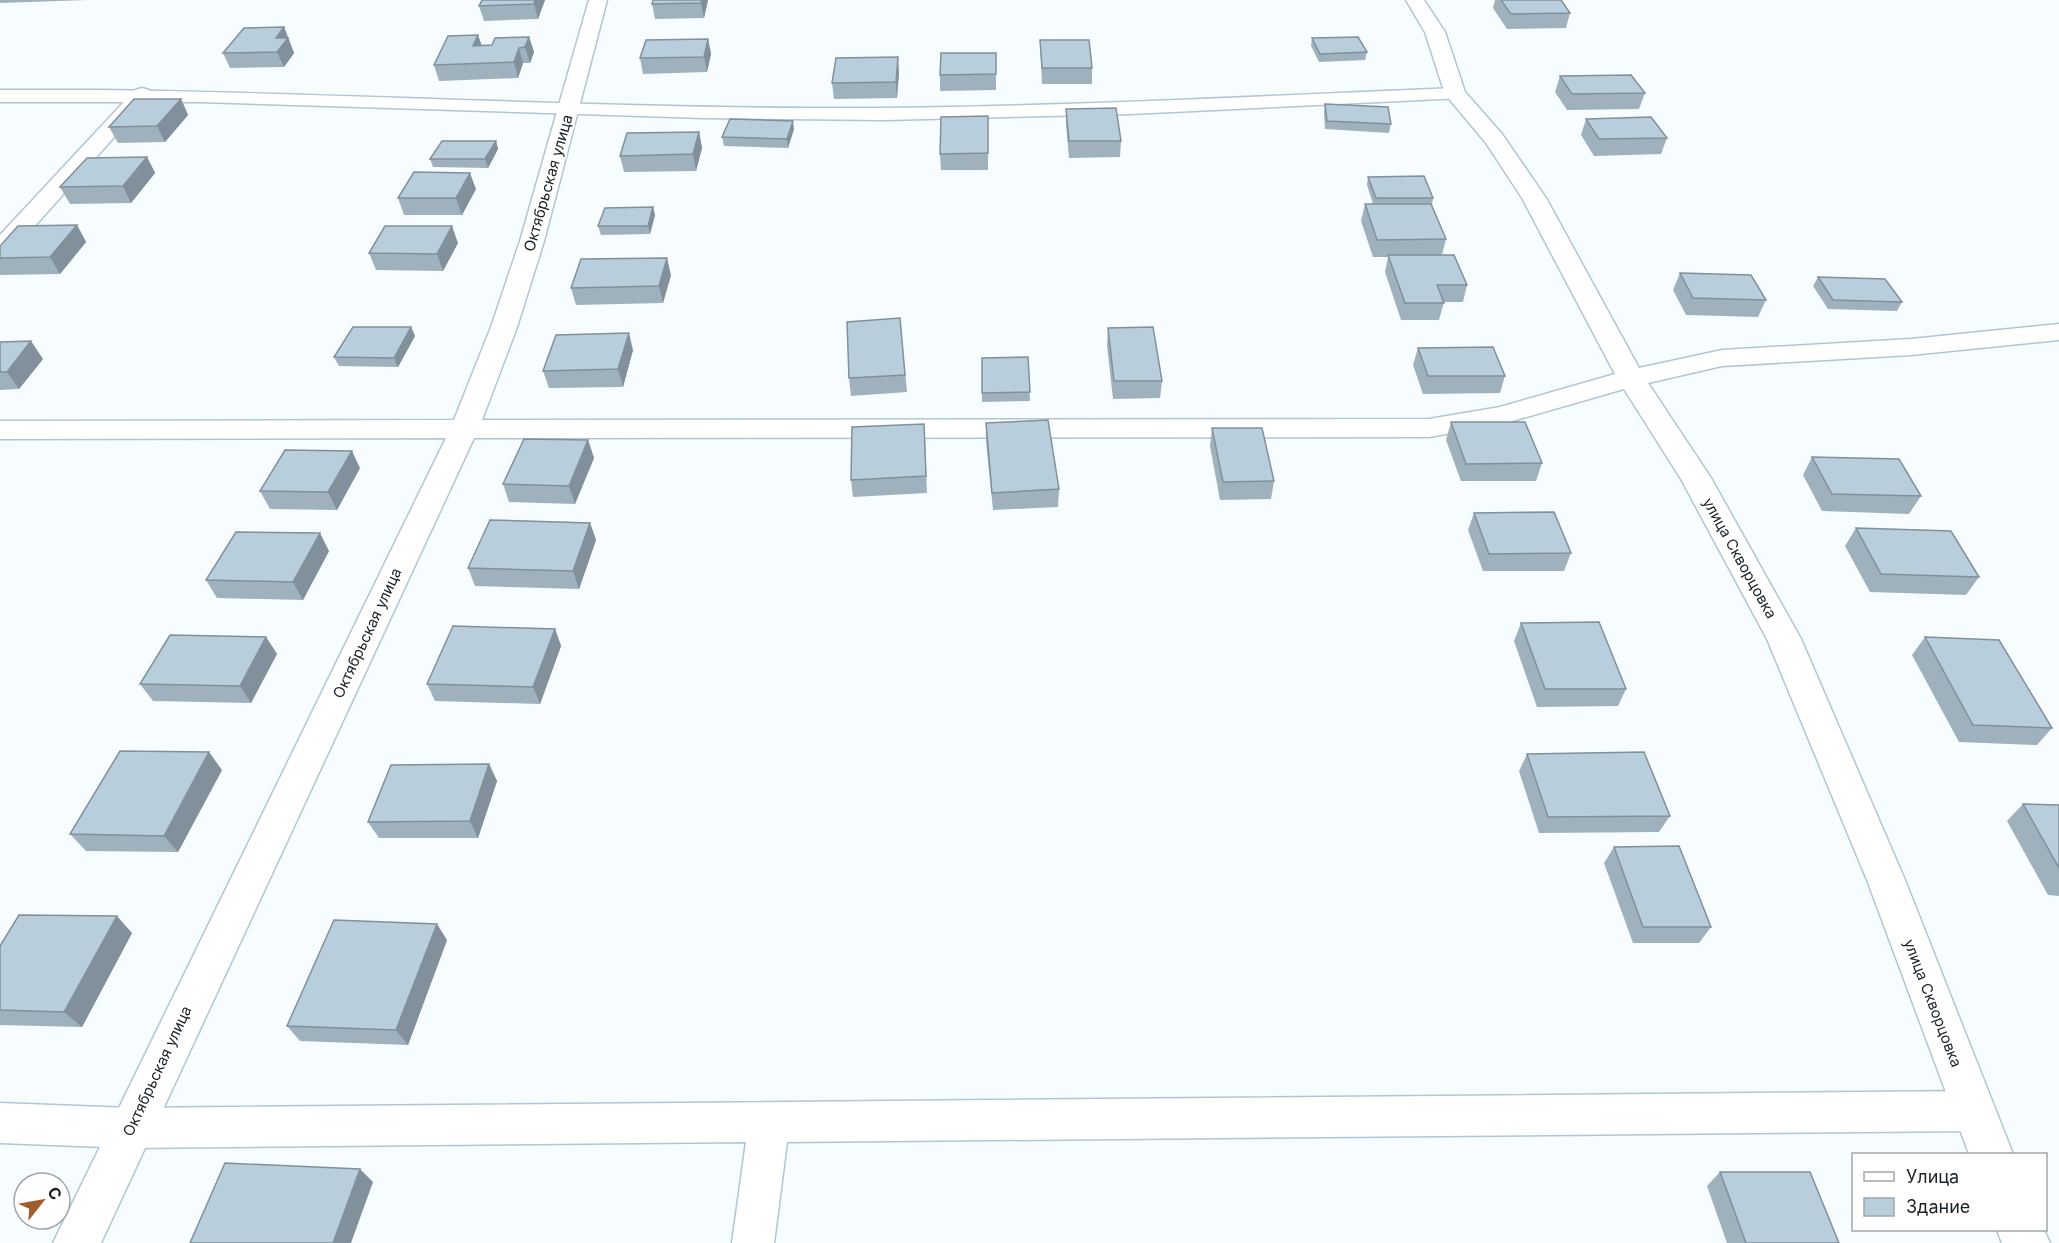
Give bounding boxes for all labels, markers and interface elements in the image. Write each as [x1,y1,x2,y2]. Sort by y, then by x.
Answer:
street label: Октябрьская улица [519,112,577,254]
street label: улица Скворцовка [1699,494,1781,622]
street label: Октябрьская улица [328,565,406,701]
street label: улица Скворцовка [1900,936,1966,1070]
street label: Октябрьская улица [118,1003,196,1139]
legend [1852,1153,2047,1231]
text: Улица [1906,1166,1959,1187]
north arrow [12,1171,72,1231]
text: С [43,1183,67,1204]
text: Здание [1906,1196,1970,1217]

